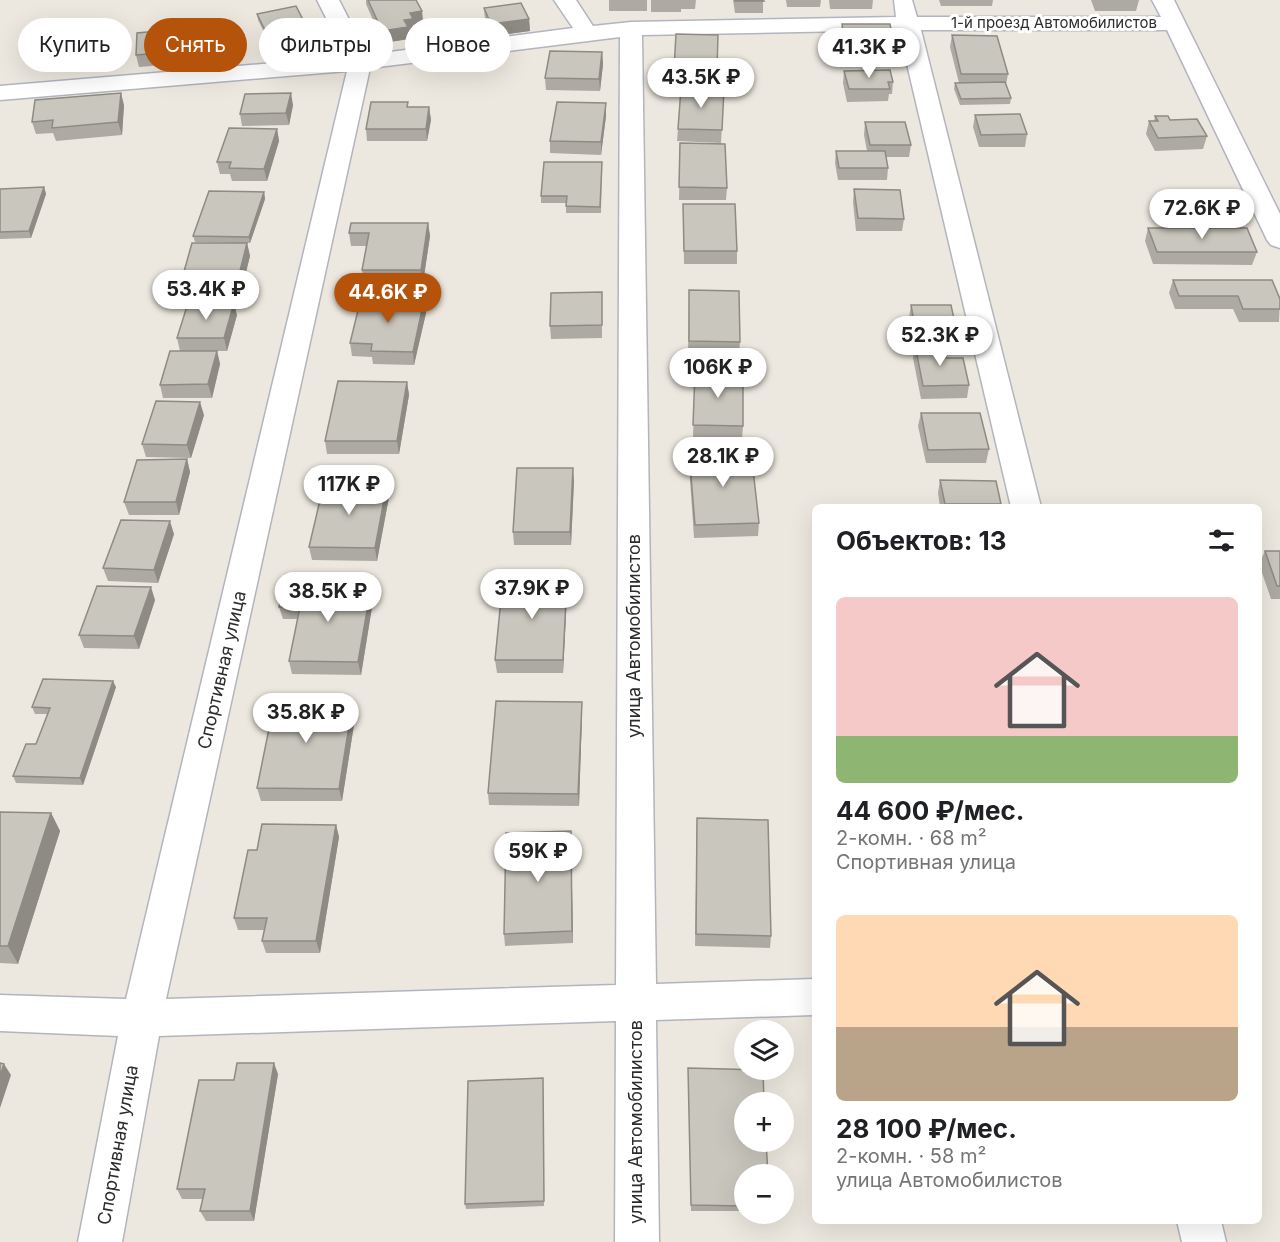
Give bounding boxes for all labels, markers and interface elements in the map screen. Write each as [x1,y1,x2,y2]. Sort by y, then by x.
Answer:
street label: 1-й проезд Автомобилистов [951,13,1157,32]
chip: Купить [18,18,132,72]
chip: Снять [144,18,247,72]
chip: Фильтры [259,18,393,72]
chip: Новое [405,18,511,72]
pin: 41.3K ₽ [814,28,924,79]
text: 41.3K ₽ [832,35,906,59]
pin: 43.5K ₽ [646,58,756,109]
text: 43.5K ₽ [661,65,741,89]
pin: 72.6K ₽ [1147,189,1257,240]
text: 72.6K ₽ [1163,196,1241,220]
pin: 53.4K ₽ [151,270,261,321]
pin: 44.6K ₽ [333,273,443,324]
text: 53.4K ₽ [166,277,246,301]
text: 44.6K ₽ [348,280,428,304]
pin: 52.3K ₽ [885,316,995,367]
text: 52.3K ₽ [901,323,979,347]
pin: 106K ₽ [669,348,767,399]
text: 106K ₽ [683,355,753,379]
pin: 28.1K ₽ [668,437,778,488]
text: 28.1K ₽ [687,444,759,468]
pin: 117K ₽ [300,465,398,516]
text: 117K ₽ [318,472,380,496]
icon: filters [1205,524,1238,557]
text: Объектов: 13 [836,525,1007,556]
street label: улица Автомобилистов [623,534,644,738]
pin: 37.9K ₽ [477,569,587,620]
pin: 38.5K ₽ [273,572,383,623]
text: 37.9K ₽ [494,576,570,600]
text: 38.5K ₽ [289,579,367,603]
street label: Спортивная улица [193,589,250,751]
icon: home [983,636,1091,744]
pin: 35.8K ₽ [251,693,361,744]
text: 35.8K ₽ [267,700,345,724]
text: 44 600 ₽/мес. [836,795,1024,826]
text: 2-комн. · 68 m² [836,826,987,850]
pin: 59K ₽ [496,832,580,883]
text: 59K ₽ [508,839,568,863]
text: Спортивная улица [836,850,1016,874]
icon: home [983,954,1091,1062]
street label: улица Автомобилистов [625,1020,646,1224]
map controls [734,1020,794,1224]
button: layers [734,1020,794,1080]
street label: Спортивная улица [93,1063,142,1226]
button: + [734,1092,794,1152]
text: 28 100 ₽/мес. [836,1113,1017,1144]
text: 2-комн. · 58 m² [836,1144,986,1168]
button: − [734,1164,794,1224]
text: улица Автомобилистов [836,1168,1063,1192]

